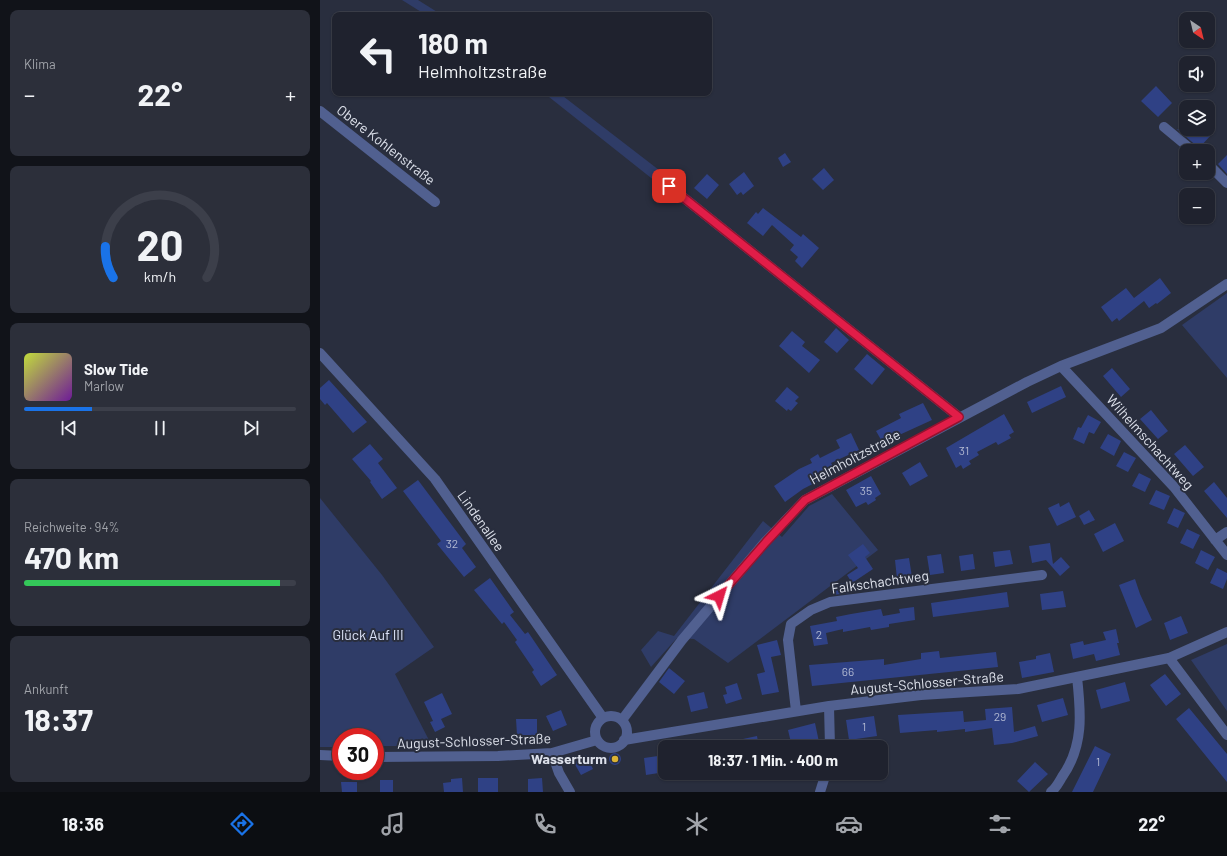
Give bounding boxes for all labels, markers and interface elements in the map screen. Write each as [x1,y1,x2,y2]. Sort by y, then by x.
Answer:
north arrow [1179,12,1215,48]
map controls [1179,12,1215,224]
text: 180 m [418,26,488,60]
icon: left [352,28,404,80]
text: Klima [24,56,56,72]
button: sound [1179,56,1215,92]
text: Helmholtzstraße [418,60,547,82]
text: 22° [138,76,182,112]
text: − [24,81,35,107]
text: + [285,81,296,107]
button: layers [1179,100,1215,136]
street label: Obere Kohlenstraße [334,101,439,188]
button: + [1179,144,1215,180]
pin [652,169,686,203]
icon: arrive [658,175,680,197]
button: − [1179,188,1215,224]
text: 20 [136,218,184,268]
text: km/h [144,267,176,284]
text: Slow Tide [84,360,148,378]
text: Marlow [84,378,124,394]
street label: Wilhelmschachtweg [1103,391,1198,493]
icon: previous [58,417,80,439]
icon: pause [149,417,171,439]
icon: next [240,417,262,439]
street label: Helmholtzstraße [806,426,903,488]
house number: 31 [959,443,969,457]
house number: 35 [860,483,872,497]
street label: Lindenallee [454,487,508,554]
text: Reichweite · 94% [24,519,120,535]
house number: 32 [446,536,458,550]
text: 470 km [24,539,119,575]
street label: Falkschachtweg [830,566,930,597]
position arrow [698,575,740,617]
park label: Glück Auf III [332,626,404,643]
house number: 2 [816,627,822,641]
house number: 66 [842,664,854,678]
street label: August-Schlosser-Straße [850,667,1004,698]
text: Ankunft [24,681,69,697]
text: 18:37 [24,701,93,737]
house number: 29 [994,709,1006,723]
house number: 1 [862,719,866,733]
speed limit sign: 30 [332,728,384,780]
street label: August-Schlosser-Straße [397,729,551,752]
place label: Wasserturm [531,750,607,767]
text: 18:37 · 1 Min. · 400 m [708,751,838,769]
marker: Wasserturm [610,754,620,764]
house number: 1 [1096,754,1100,768]
icon: directions [228,810,256,838]
icon: music [379,810,407,838]
icon: phone [531,810,559,838]
icon: climate [683,810,711,838]
icon: car [835,810,863,838]
icon: filters [986,810,1014,838]
text: 18:36 [62,813,104,835]
text: 22° [1138,813,1165,835]

